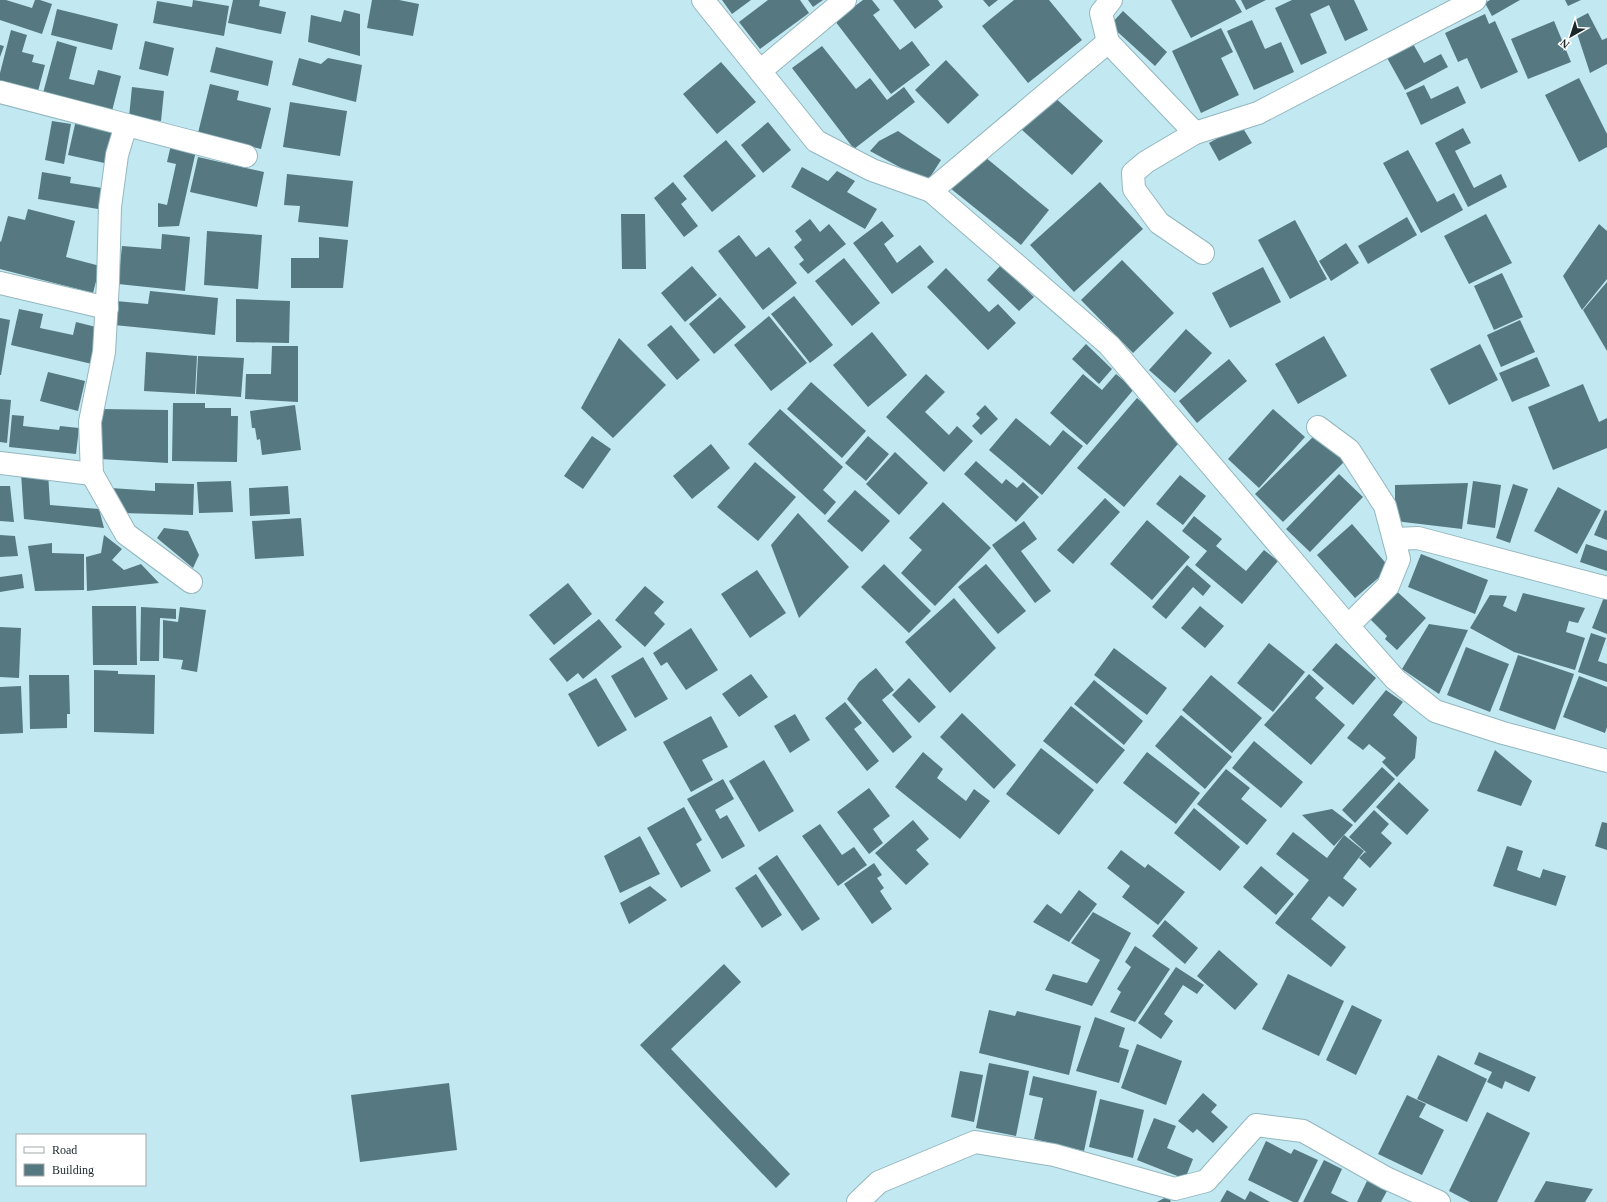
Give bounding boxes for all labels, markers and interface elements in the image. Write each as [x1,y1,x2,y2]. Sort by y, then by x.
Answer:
north arrow [1551,16,1591,56]
text: N [1558,37,1572,51]
legend [16,1134,146,1186]
text: Road [52,1143,77,1157]
text: Building [52,1163,94,1177]

